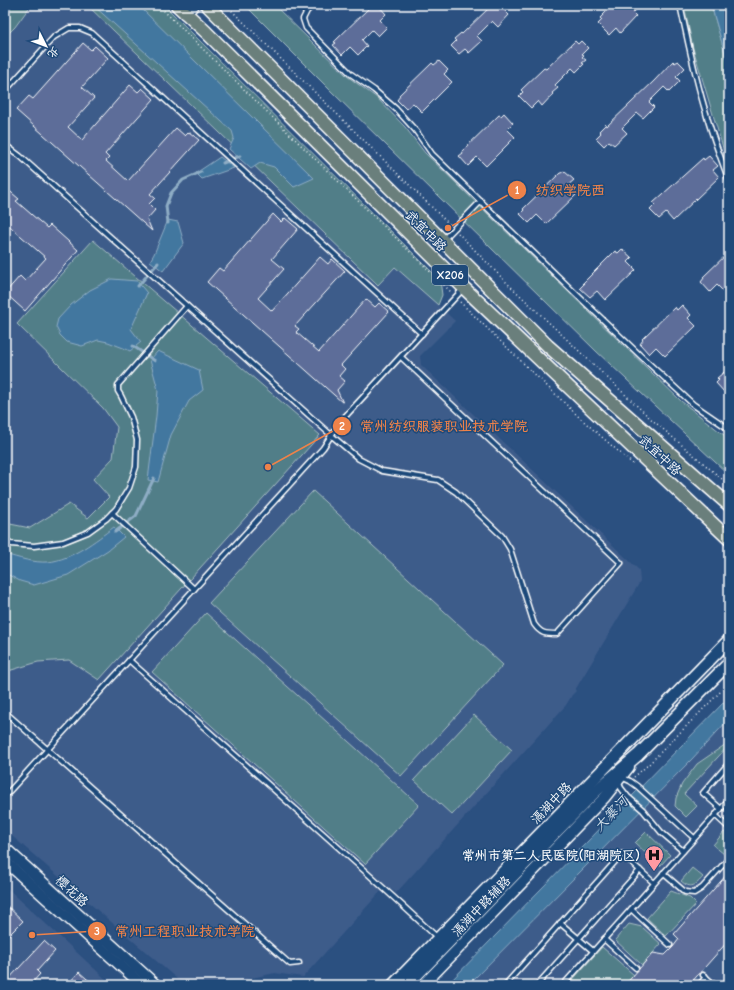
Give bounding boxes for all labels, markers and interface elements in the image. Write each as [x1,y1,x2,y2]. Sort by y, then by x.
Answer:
north arrow [26,26,66,66]
text: 北 [45,44,62,61]
callout: 纺织学院西 [507,177,613,203]
text: 纺织学院西 [535,182,605,199]
text: 1 [515,183,520,197]
street label: 武宜中路 [402,207,450,255]
road number: X206 [432,265,468,285]
callout: 常州纺织服装职业技术学院 [332,413,536,439]
text: 常州纺织服装职业技术学院 [360,418,528,435]
text: 2 [339,419,345,433]
street label: 武宜中路 [636,432,684,478]
street label: 滆湖中路 [528,779,574,827]
water label: 大寨河 [590,792,633,835]
hospital icon: 常州市第二人民医院(阳湖院区) [643,844,665,872]
place label: 常州市第二人民医院(阳湖院区) [462,848,640,863]
street label: 樱花路 [52,872,92,910]
street label: 滆湖中路辅路 [449,873,513,939]
callout: 常州工程职业技术学院 [87,918,263,944]
text: 常州工程职业技术学院 [115,923,255,940]
text: 3 [94,924,100,938]

